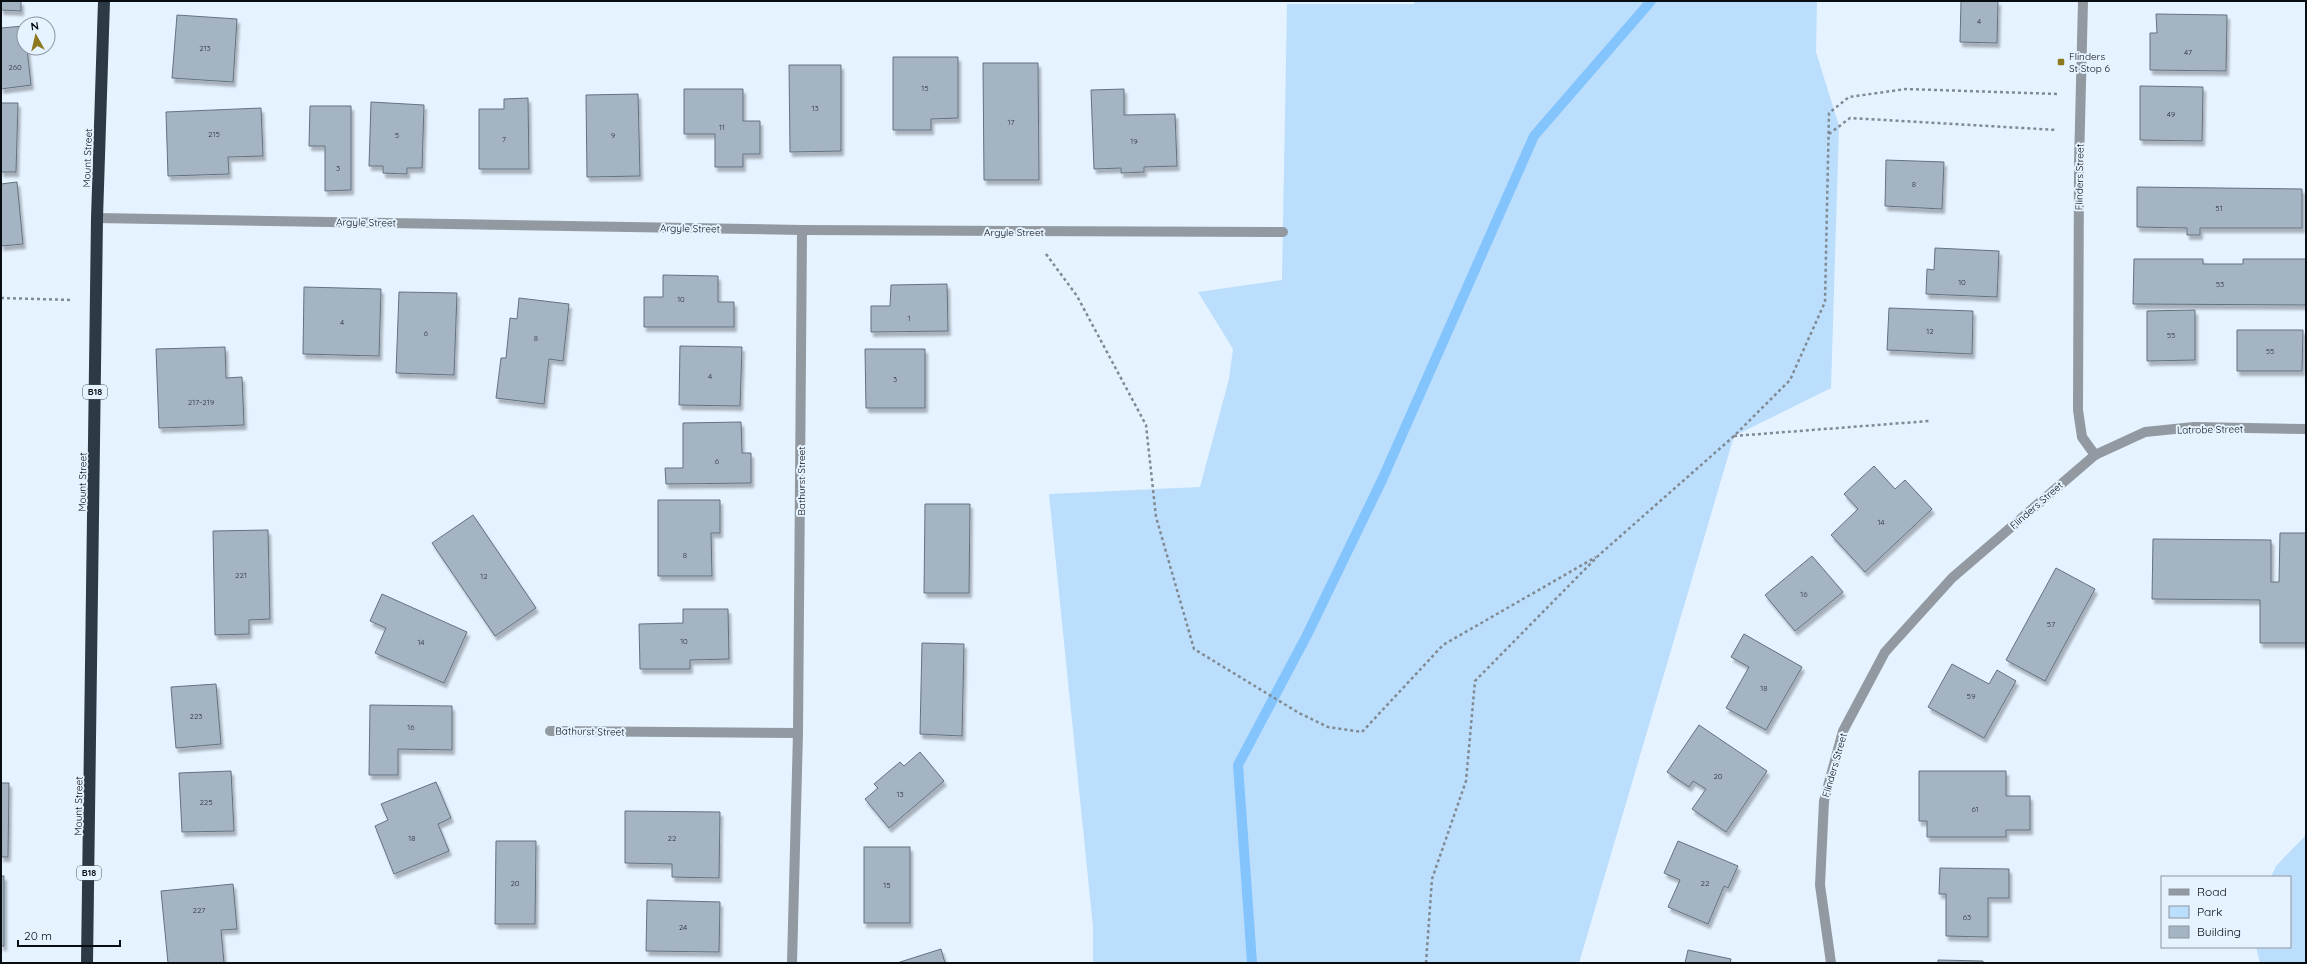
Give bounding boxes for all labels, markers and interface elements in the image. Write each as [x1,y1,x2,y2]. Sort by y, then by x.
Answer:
north arrow [16,16,56,56]
house number: 4 [1977,16,1981,26]
text: N [30,19,40,34]
house number: 213 [199,43,211,53]
house number: 47 [2184,47,2192,57]
place label: Flinders St Stop 6 [2069,50,2111,75]
marker: Flinders St Stop 6 [2056,57,2066,67]
house number: 260 [8,62,22,72]
house number: 15 [921,83,929,93]
house number: 13 [811,103,819,113]
house number: 49 [2167,109,2176,119]
house number: 17 [1007,117,1015,127]
house number: 11 [719,122,725,132]
street label: Mount Street [80,128,95,188]
house number: 215 [208,129,220,139]
house number: 5 [395,130,399,140]
house number: 9 [611,130,616,140]
house number: 7 [502,134,506,144]
house number: 19 [1130,136,1138,146]
street label: Flinders Street [2072,143,2087,210]
house number: 3 [336,163,340,173]
house number: 8 [1912,179,1916,189]
house number: 51 [2215,203,2223,213]
street label: Argyle Street [336,215,397,230]
street label: Argyle Street [660,221,721,236]
street label: Argyle Street [984,226,1045,239]
house number: 10 [1958,277,1966,287]
house number: 53 [2216,279,2224,289]
house number: 10 [677,294,685,304]
house number: 1 [908,313,911,323]
house number: 4 [340,317,344,327]
house number: 12 [1926,326,1934,336]
house number: 6 [424,328,429,338]
house number: 55 [2167,330,2175,340]
house number: 8 [534,333,538,343]
house number: 55 [2266,346,2274,356]
house number: 4 [708,371,712,381]
house number: 3 [893,374,897,384]
road number: B18 [83,385,107,399]
house number: 217-219 [188,397,215,407]
street label: Latrobe Street [2177,422,2244,437]
street label: Bathurst Street [795,446,808,516]
street label: Mount Street [75,452,90,512]
house number: 6 [715,456,720,466]
street label: Flinders Street [2007,478,2066,532]
house number: 14 [1877,517,1885,527]
house number: 8 [683,550,687,560]
house number: 221 [235,570,247,580]
house number: 12 [480,571,488,581]
house number: 16 [1800,589,1808,599]
house number: 57 [2047,619,2055,629]
house number: 10 [680,636,688,646]
house number: 14 [417,637,425,647]
house number: 18 [1760,683,1768,693]
house number: 59 [1967,691,1976,701]
house number: 223 [189,711,203,721]
house number: 16 [407,722,415,732]
street label: Bathurst Street [555,724,625,739]
street label: Flinders Street [1819,731,1850,799]
house number: 20 [1713,771,1723,781]
street label: Mount Street [71,776,86,836]
house number: 13 [896,789,904,799]
house number: 225 [199,797,213,807]
house number: 61 [1971,804,1979,814]
house number: 18 [408,833,416,843]
house number: 22 [668,833,677,843]
road number: B18 [77,866,101,880]
legend [2161,876,2291,948]
house number: 20 [510,878,520,888]
house number: 22 [1701,878,1710,888]
house number: 15 [883,880,891,890]
text: Road [2197,884,2227,899]
text: Park [2197,904,2222,919]
house number: 227 [193,905,205,915]
house number: 63 [1963,912,1971,922]
scale bar [18,922,120,948]
house number: 24 [679,922,687,932]
text: Building [2197,924,2241,939]
text: 20 m [24,928,52,943]

